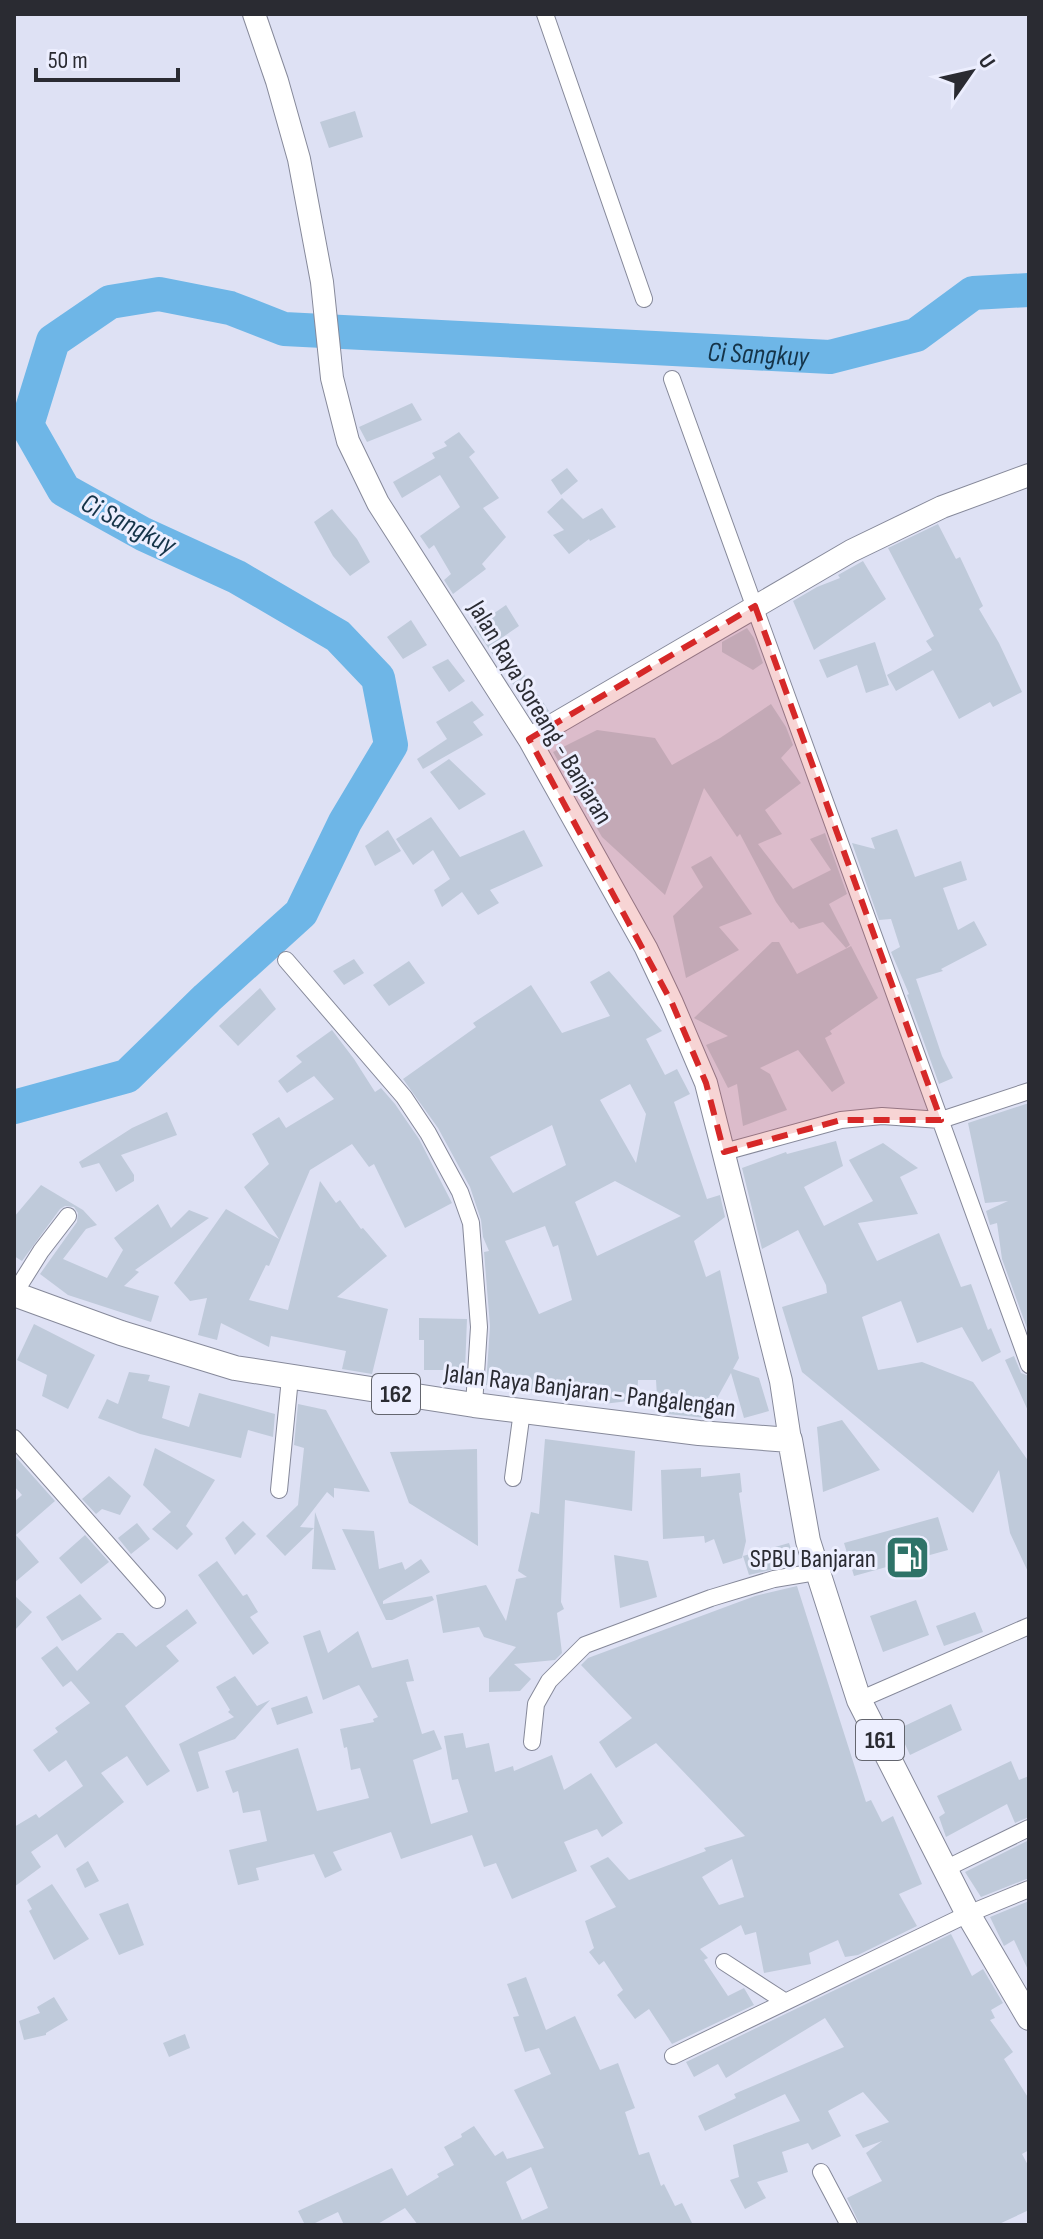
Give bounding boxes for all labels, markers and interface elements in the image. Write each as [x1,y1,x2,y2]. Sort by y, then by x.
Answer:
scale bar [36,32,178,82]
north arrow [931,32,1011,112]
text: 50 m [48,46,88,75]
text: U [972,49,1001,74]
water label: Ci Sangkuy [707,336,811,374]
water label: Ci Sangkuy [76,487,182,563]
street label: Jalan Raya Soreang - Banjaran [460,595,619,830]
street label: Jalan Raya Banjaran - Pangalengan [441,1358,737,1425]
road number: 162 [372,1374,420,1414]
fuel station icon: SPBU Banjaran [883,1534,931,1582]
place label: SPBU Banjaran [750,1544,876,1575]
road number: 161 [856,1720,904,1760]

